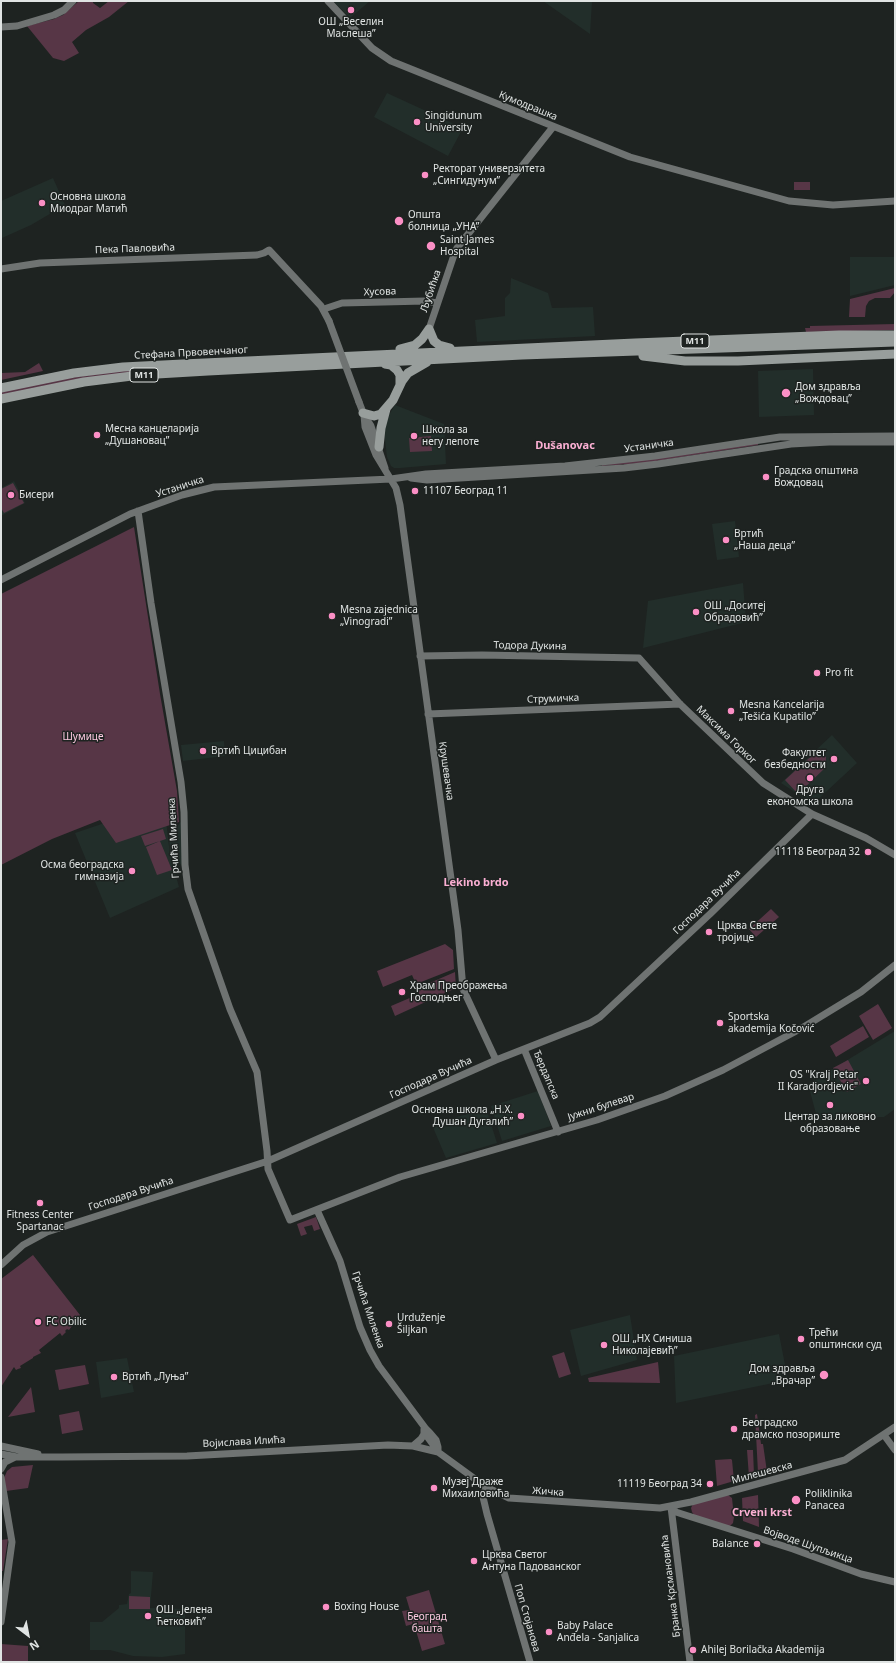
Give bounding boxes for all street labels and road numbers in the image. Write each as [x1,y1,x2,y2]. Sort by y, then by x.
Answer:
street label: Кумодрашка [497,89,559,123]
street label: Пека Павловића [95,242,175,256]
street label: Љубићка [418,268,444,314]
street label: Хусова [364,285,396,299]
road number: M11 [681,334,709,348]
street label: Стефана Првовенчаног [134,344,248,362]
road number: M11 [130,368,158,382]
street label: Устаничка [624,437,674,455]
street label: Устаничка [155,474,205,500]
street label: Тодора Дукина [493,639,567,653]
street label: Струмичка [527,692,579,706]
street label: Максима Горког [693,703,759,767]
street label: Крушевачка [436,741,456,801]
street label: Грчића Миленка [166,797,182,879]
street label: Господара Вучића [671,867,743,937]
street label: Ђердапска [530,1049,562,1101]
street label: Господара Вучића [388,1054,474,1102]
street label: Јужни булевар [566,1091,636,1123]
street label: Господара Вучића [87,1175,175,1213]
street label: Грчића Миленка [349,1270,387,1350]
street label: Војислава Илића [202,1434,286,1450]
street label: Милешевска [730,1459,794,1487]
street label: Жичка [532,1485,564,1499]
street label: Војводе Шупљикца [762,1524,854,1566]
street label: Бранка Крсмановића [659,1534,683,1638]
street label: Поп Стојанова [512,1583,542,1653]

